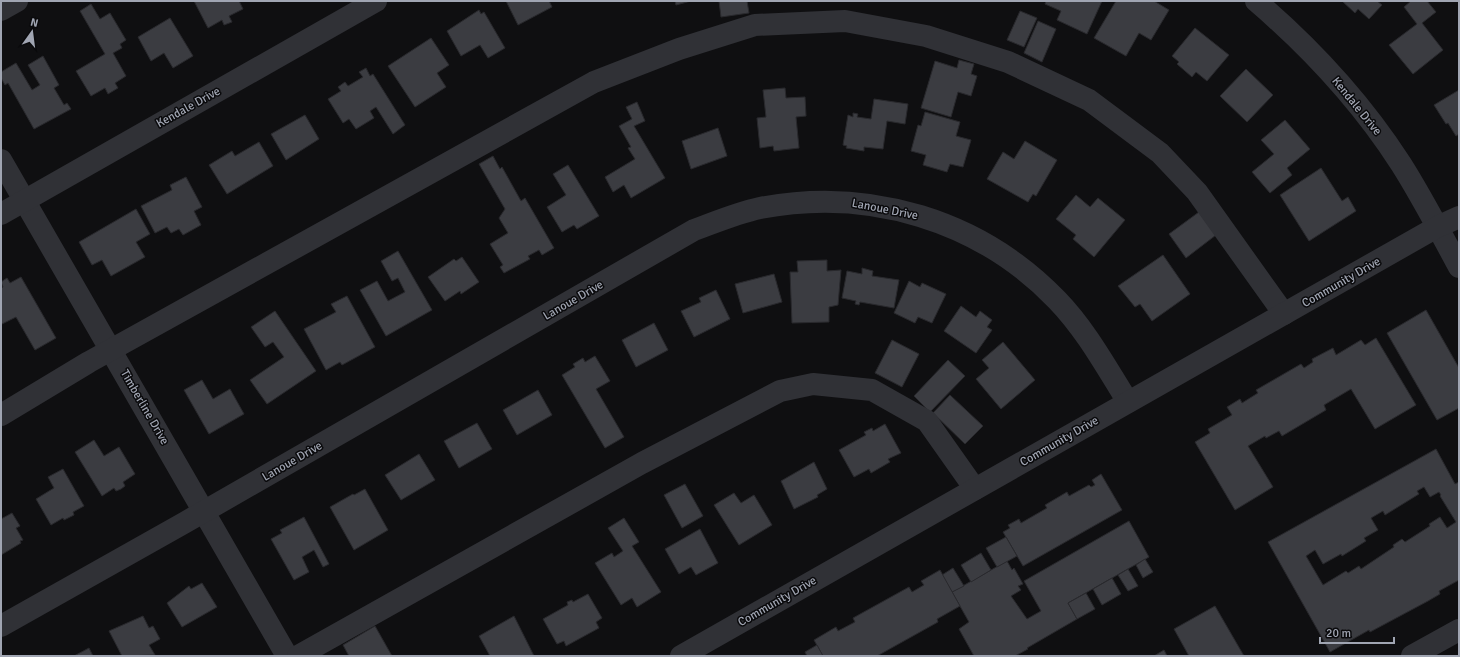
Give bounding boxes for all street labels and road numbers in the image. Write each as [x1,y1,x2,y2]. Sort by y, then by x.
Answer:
street label: Kendale Drive [1328,74,1385,139]
street label: Kendale Drive [154,84,223,131]
street label: Lanoue Drive [851,196,919,223]
street label: Community Drive [1299,254,1383,311]
street label: Lanoue Drive [540,277,606,324]
street label: Timberline Drive [117,367,172,447]
street label: Community Drive [1017,413,1101,470]
street label: Lanoue Drive [259,438,325,485]
street label: Community Drive [735,573,819,630]

